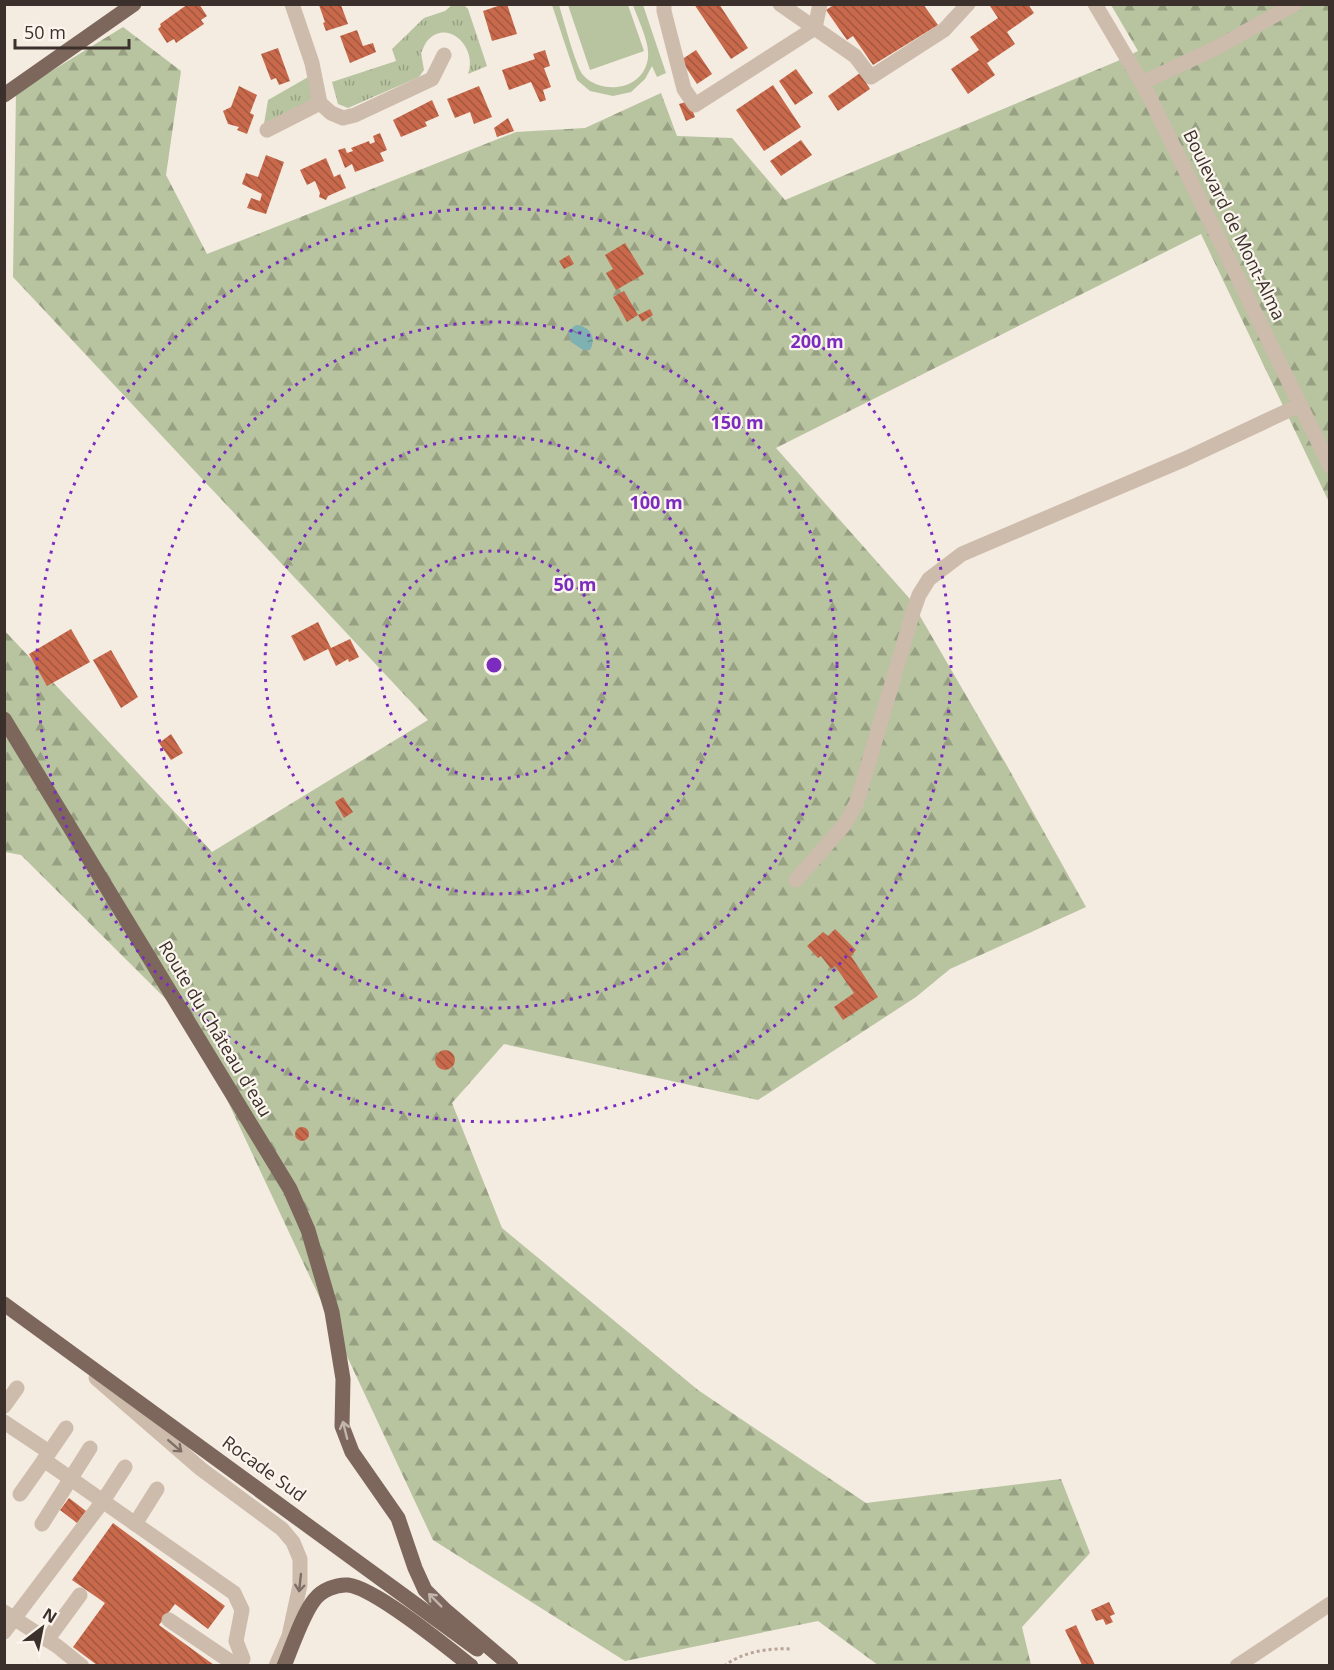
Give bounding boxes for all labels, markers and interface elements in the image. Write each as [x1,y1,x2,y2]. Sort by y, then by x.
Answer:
scale bar [15,12,129,50]
text: 50 m [24,20,66,44]
street label: Boulevard de Mont-Alma [1178,125,1291,324]
text: 200 m [790,329,844,353]
text: 150 m [710,410,764,434]
text: 100 m [629,490,683,514]
text: 50 m [554,572,596,596]
centre of rings [484,655,504,675]
street label: Route du Château d'eau [154,936,278,1121]
one-way arrow [338,1421,350,1440]
street label: Rocade Sud [218,1430,311,1507]
one-way arrow [167,1439,182,1453]
one-way arrow [294,1572,305,1592]
one-way arrow [427,1592,442,1607]
north arrow [12,1598,72,1658]
text: N [39,1603,61,1628]

